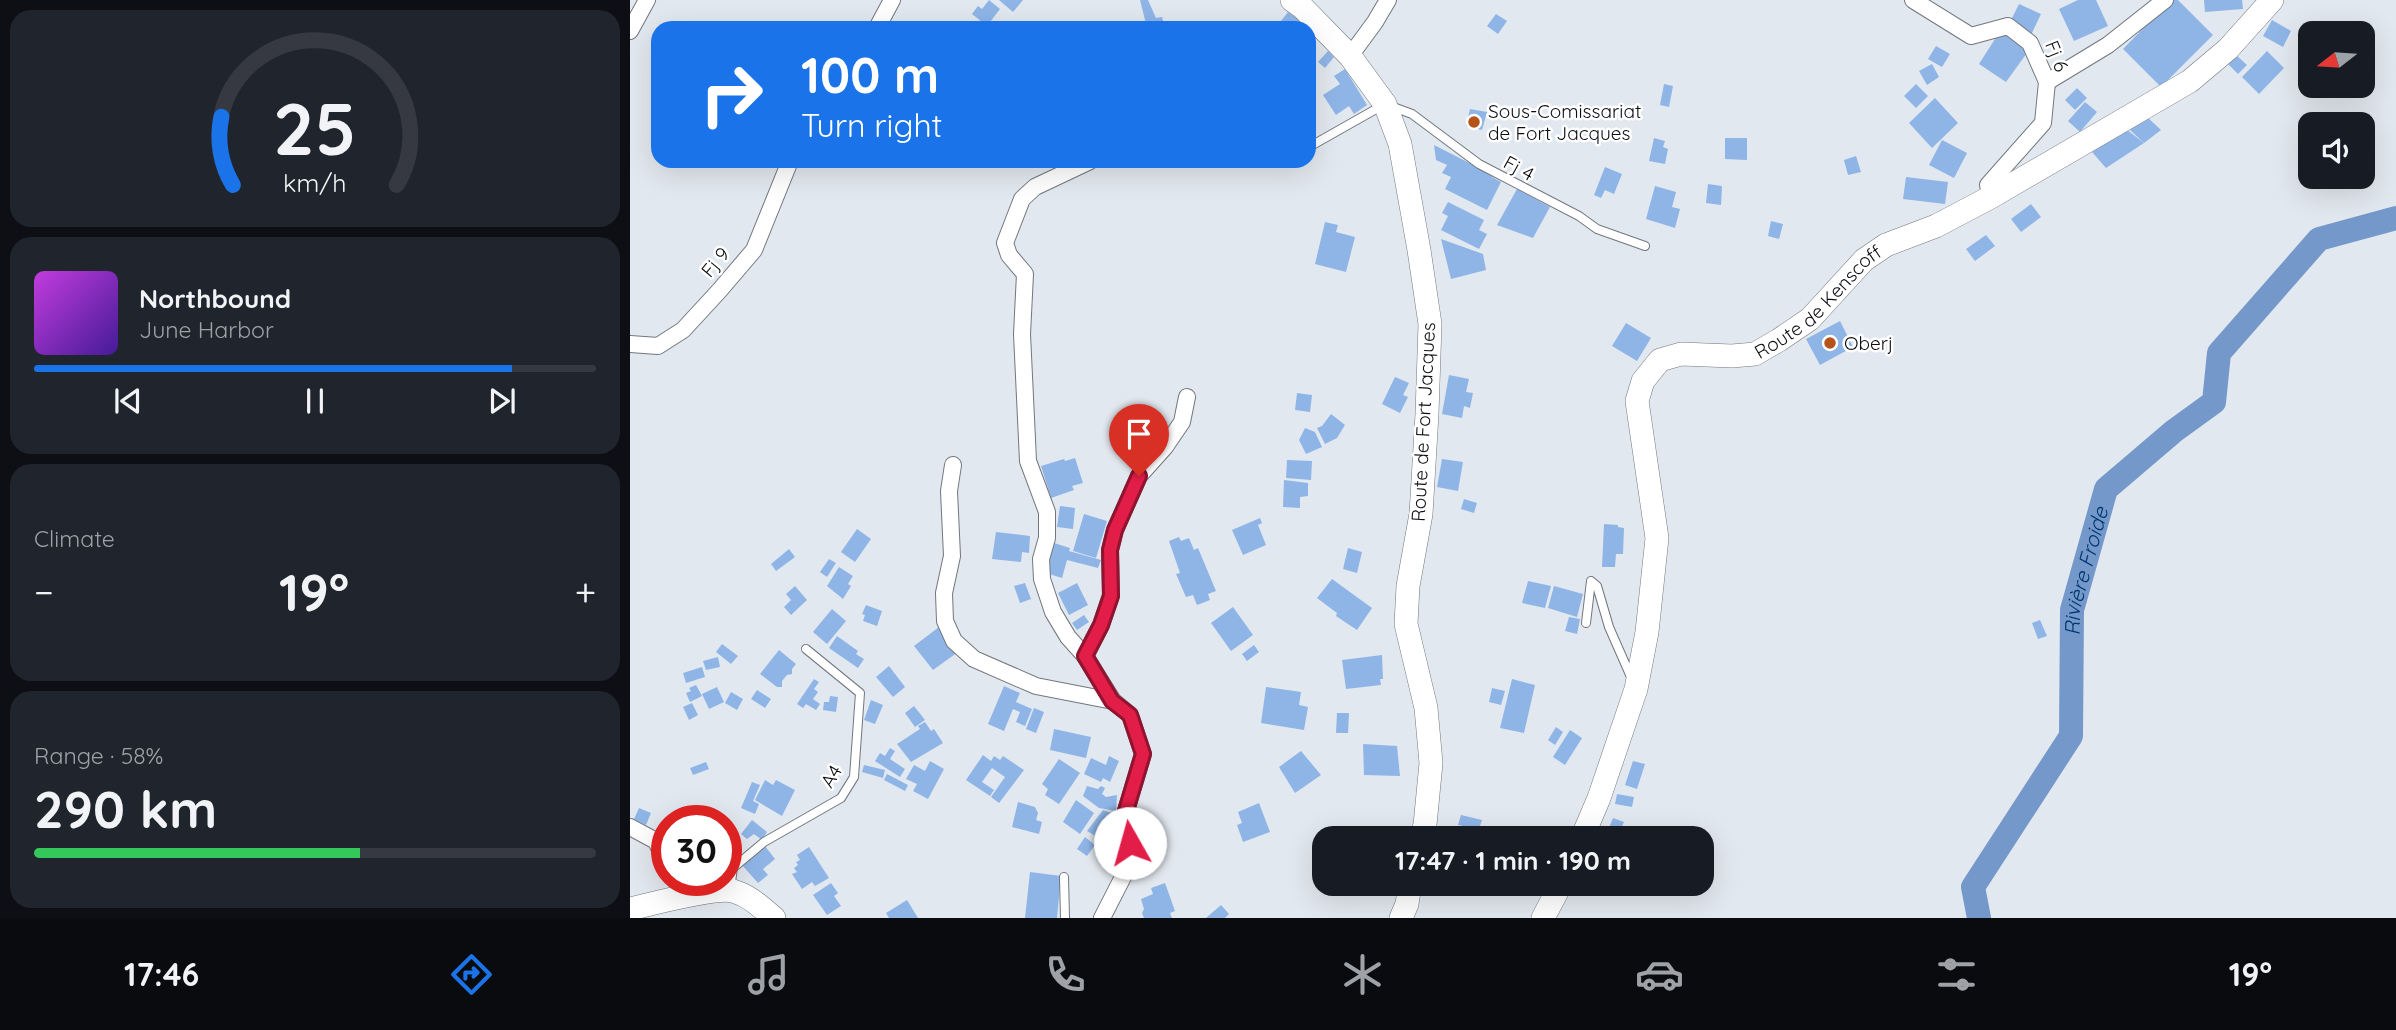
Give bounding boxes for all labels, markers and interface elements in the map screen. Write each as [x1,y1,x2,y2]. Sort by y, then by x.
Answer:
north arrow [2298,21,2375,98]
map controls [2298,21,2375,189]
street label: Fj 6 [2040,37,2074,75]
text: 100 m [801,44,939,105]
icon: right [686,49,777,140]
text: 25 [273,82,357,173]
place label: Sous-Comissariat de Fort Jacques [1488,99,1641,145]
text: Turn right [801,105,942,145]
button: sound [2298,112,2375,189]
marker: Sous-Comissariat de Fort Jacques [1466,114,1482,130]
street label: Fj 4 [1500,150,1538,186]
text: km/h [283,166,347,197]
street label: Route de Kenscoff [1750,239,1886,364]
street label: Fj 9 [696,242,734,282]
text: Northbound [139,282,291,315]
text: June Harbor [139,315,274,344]
street label: Route de Fort Jacques [1406,322,1440,522]
place label: Oberj [1844,331,1893,355]
marker: Oberj [1822,335,1838,351]
icon: previous [109,382,147,420]
icon: pause [296,382,334,420]
icon: next [483,382,521,420]
pin [1109,404,1169,476]
icon: arrive [1120,415,1158,453]
water label: Rivière Froide [2059,503,2114,636]
text: Climate [34,524,115,553]
text: 19° [279,559,349,624]
text: − [34,568,54,616]
text: + [575,568,596,616]
text: Range · 58% [34,741,163,770]
street label: A4 [815,760,847,792]
text: 290 km [34,776,217,841]
speed limit sign: 30 [651,805,742,896]
position arrow [1093,806,1167,880]
text: 17:47 · 1 min · 190 m [1395,844,1631,877]
icon: directions [447,950,496,999]
icon: music [744,950,793,999]
icon: phone [1041,950,1090,999]
icon: climate [1338,950,1387,999]
icon: car [1635,950,1684,999]
icon: filters [1932,950,1981,999]
text: 17:46 [124,954,199,994]
text: 19° [2229,954,2272,994]

